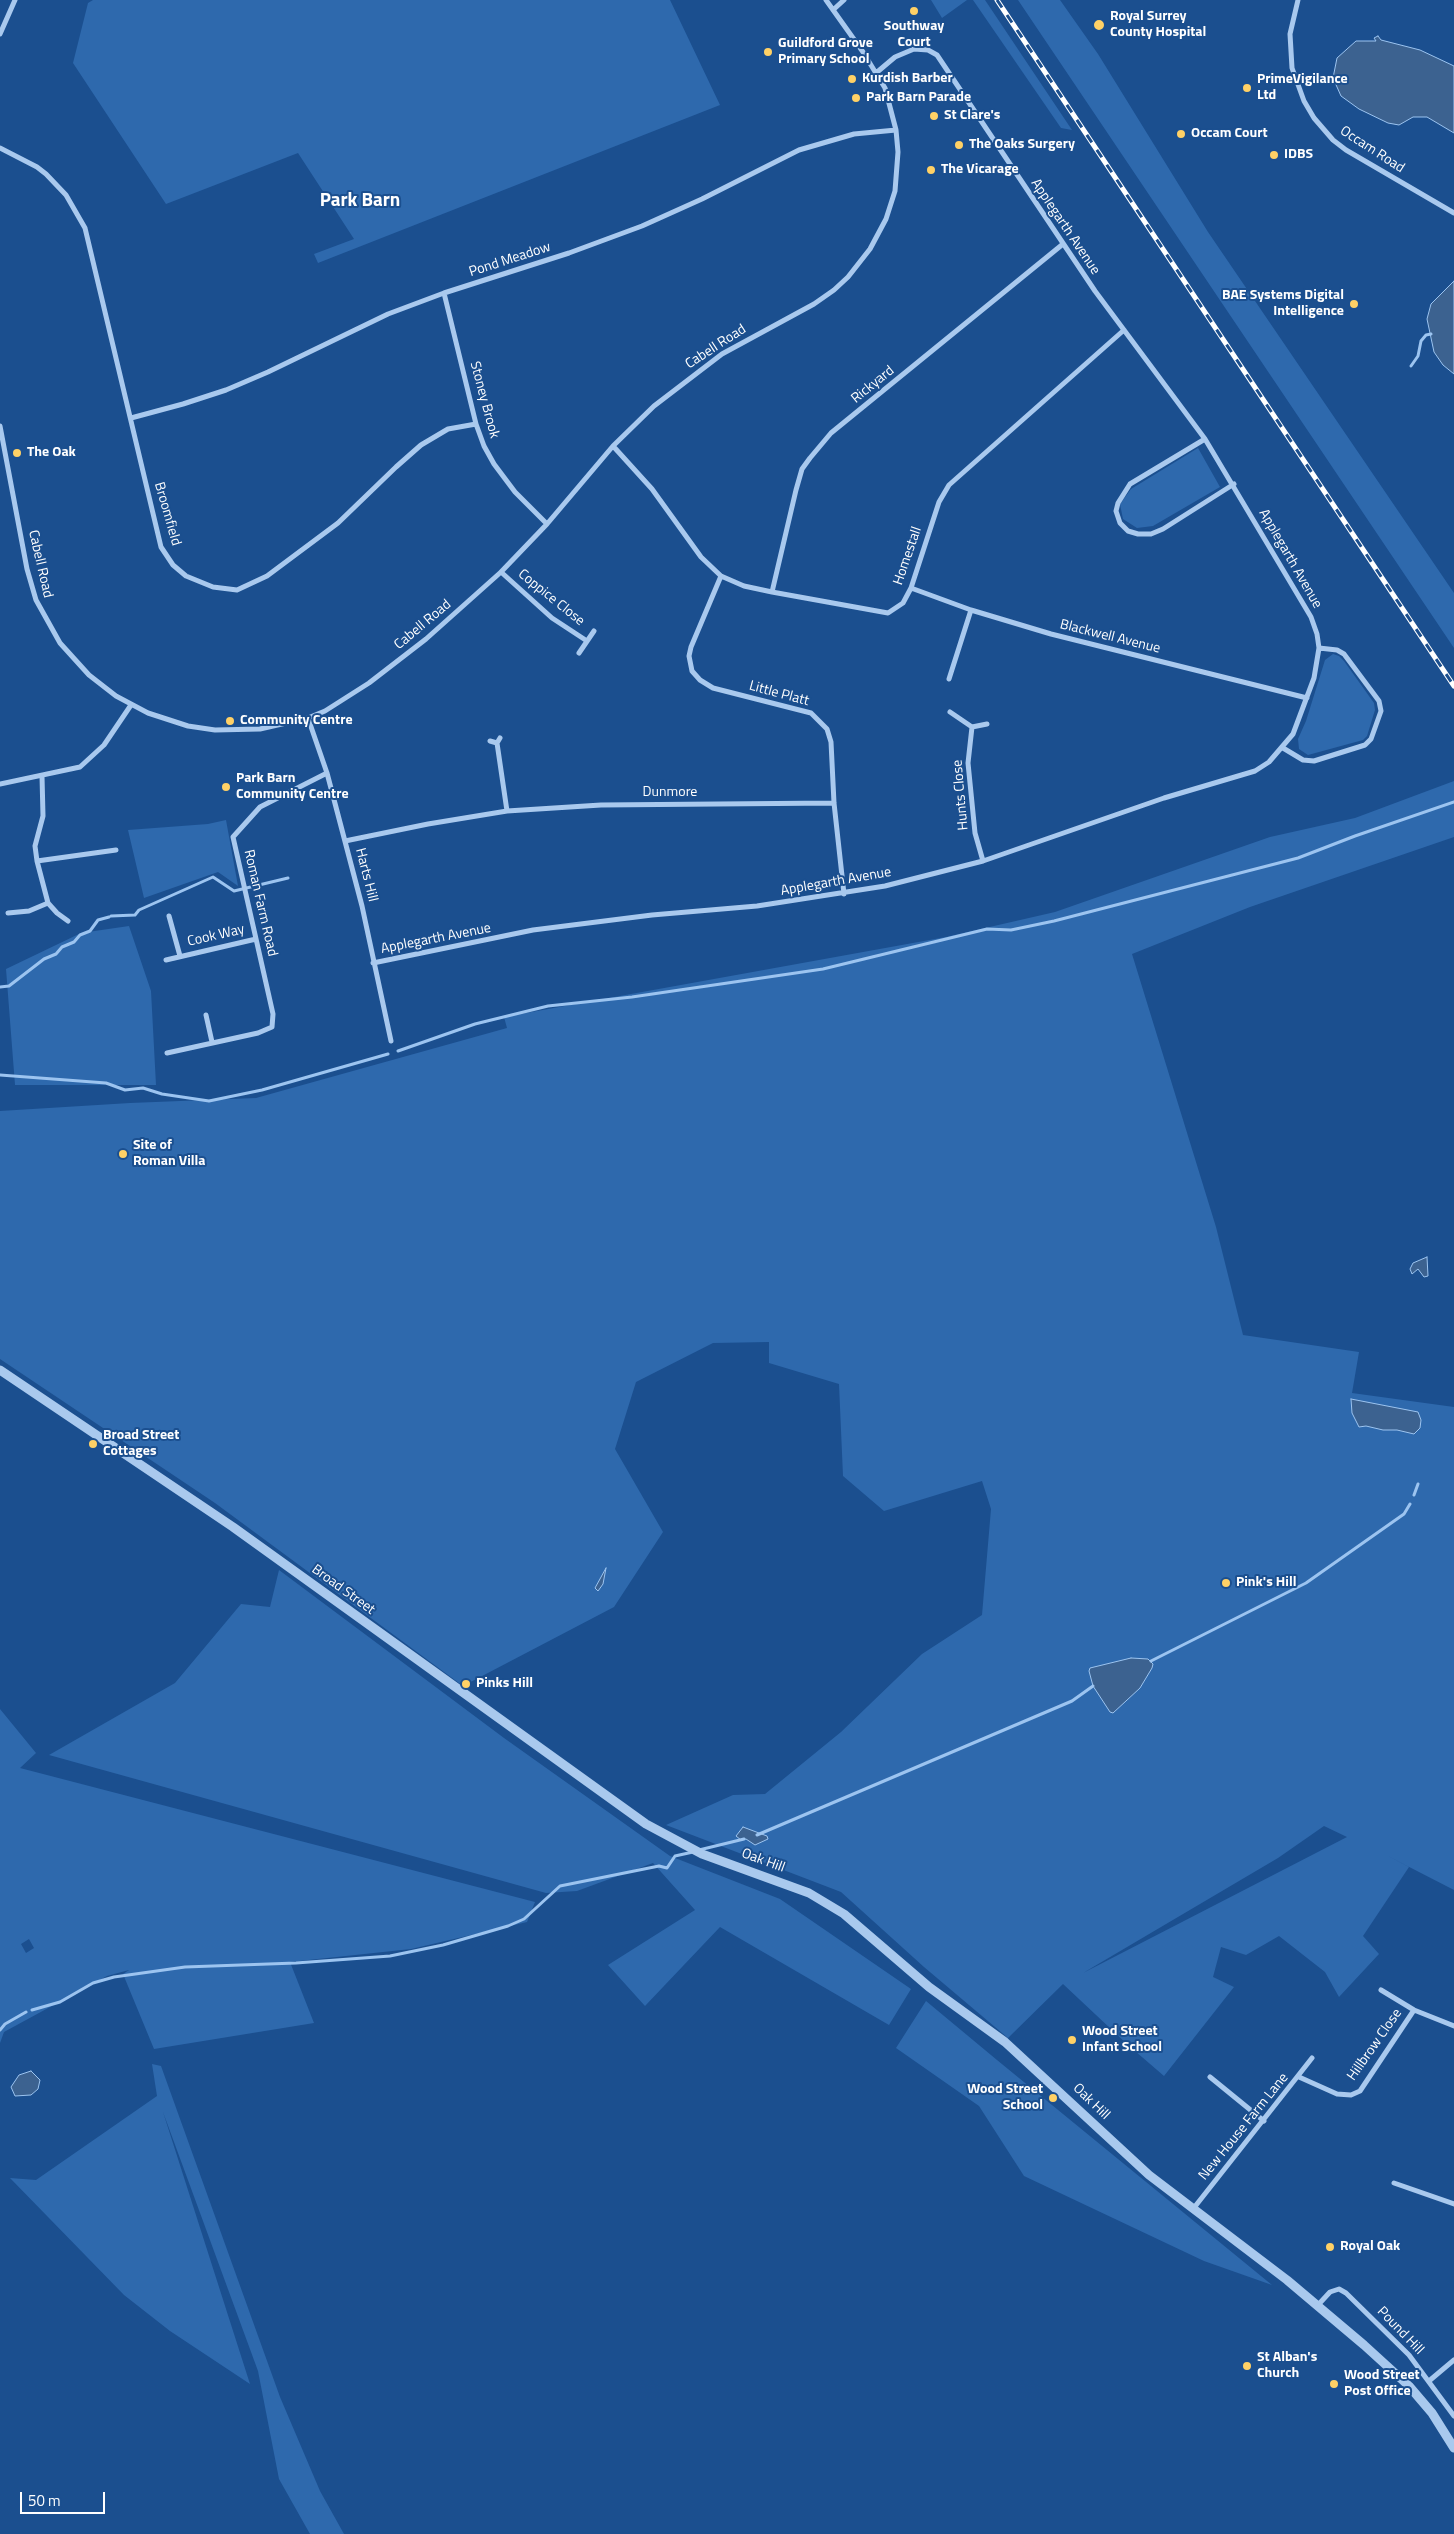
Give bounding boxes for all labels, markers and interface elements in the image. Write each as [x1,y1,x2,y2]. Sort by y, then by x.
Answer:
marker: Southway Court [908,5,920,17]
place label: Royal Surrey County Hospital [1110,9,1206,41]
marker: Royal Surrey County Hospital [1092,18,1106,32]
place label: Southway Court [884,19,944,52]
place label: Guildford Grove Primary School [778,36,873,68]
marker: Guildford Grove Primary School [762,46,774,58]
place label: Kurdish Barber [862,71,953,87]
place label: PrimeVigilance Ltd [1257,72,1348,104]
marker: Kurdish Barber [846,73,858,85]
marker: PrimeVigilance Ltd [1241,82,1253,94]
place label: Park Barn Parade [866,90,971,106]
marker: Park Barn Parade [850,92,862,104]
place label: St Clare's [944,108,1000,124]
marker: St Clare's [928,110,940,122]
street label: Occam Road [1337,123,1407,177]
place label: Occam Court [1191,126,1268,142]
marker: Occam Court [1175,128,1187,140]
place label: The Oaks Surgery [969,137,1075,153]
marker: The Oaks Surgery [953,139,965,151]
place label: IDBS [1284,147,1313,163]
marker: IDBS [1268,149,1280,161]
place label: The Vicarage [941,162,1019,178]
marker: The Vicarage [925,164,937,176]
street label: Applegarth Avenue [1027,176,1103,278]
district label: Park Barn [320,190,400,212]
street label: Pond Meadow [467,239,553,281]
place label: BAE Systems Digital Intelligence [1222,288,1344,321]
marker: BAE Systems Digital Intelligence [1348,298,1360,310]
street label: Cabell Road [683,321,749,373]
street label: Stoney Brook [466,360,502,440]
street label: Rickyard [848,363,898,407]
place label: The Oak [27,445,76,461]
marker: The Oak [11,447,23,459]
street label: Broomfield [150,480,184,548]
street label: Applegarth Avenue [1255,506,1325,612]
street label: Homestall [890,525,926,587]
street label: Cabell Road [24,529,56,599]
street label: Coppice Close [514,566,588,630]
street label: Cabell Road [391,596,455,654]
street label: Blackwell Avenue [1058,616,1162,658]
street label: Little Platt [747,678,811,710]
place label: Community Centre [240,713,353,729]
marker: Community Centre [224,715,236,727]
street label: Hunts Close [950,759,972,831]
place label: Park Barn Community Centre [236,771,349,804]
marker: Park Barn Community Centre [220,781,232,793]
street label: Dunmore [643,785,697,801]
street label: Harts Hill [351,846,381,904]
street label: Roman Farm Road [240,848,280,958]
street label: Applegarth Avenue [780,864,892,900]
street label: Applegarth Avenue [380,920,492,958]
street label: Cook Way [186,921,246,951]
place label: Site of Roman Villa [133,1138,206,1170]
marker: Site of Roman Villa [117,1148,129,1160]
place label: Broad Street Cottages [103,1428,179,1460]
marker: Broad Street Cottages [87,1438,99,1450]
street label: Broad Street [308,1561,378,1619]
place label: Pink's Hill [1236,1575,1296,1591]
marker: Pink's Hill [1220,1577,1232,1589]
place label: Pinks Hill [476,1676,533,1692]
marker: Pinks Hill [460,1678,472,1690]
street label: Oak Hill [739,1845,787,1877]
street label: Hillbrow Close [1344,2006,1406,2084]
place label: Wood Street Infant School [1082,2024,1162,2056]
marker: Wood Street Infant School [1066,2034,1078,2046]
street label: New House Farm Lane [1196,2070,1292,2184]
street label: Oak Hill [1069,2080,1113,2124]
place label: Wood Street School [967,2082,1043,2114]
marker: Wood Street School [1047,2092,1059,2104]
place label: Royal Oak [1340,2239,1400,2255]
marker: Royal Oak [1324,2241,1336,2253]
street label: Pound Hill [1373,2304,1427,2358]
place label: St Alban's Church [1257,2350,1317,2382]
marker: St Alban's Church [1241,2360,1253,2372]
place label: Wood Street Post Office [1344,2368,1420,2400]
marker: Wood Street Post Office [1328,2378,1340,2390]
scale bar [22,2482,108,2514]
text: 50 m [28,2489,61,2512]

